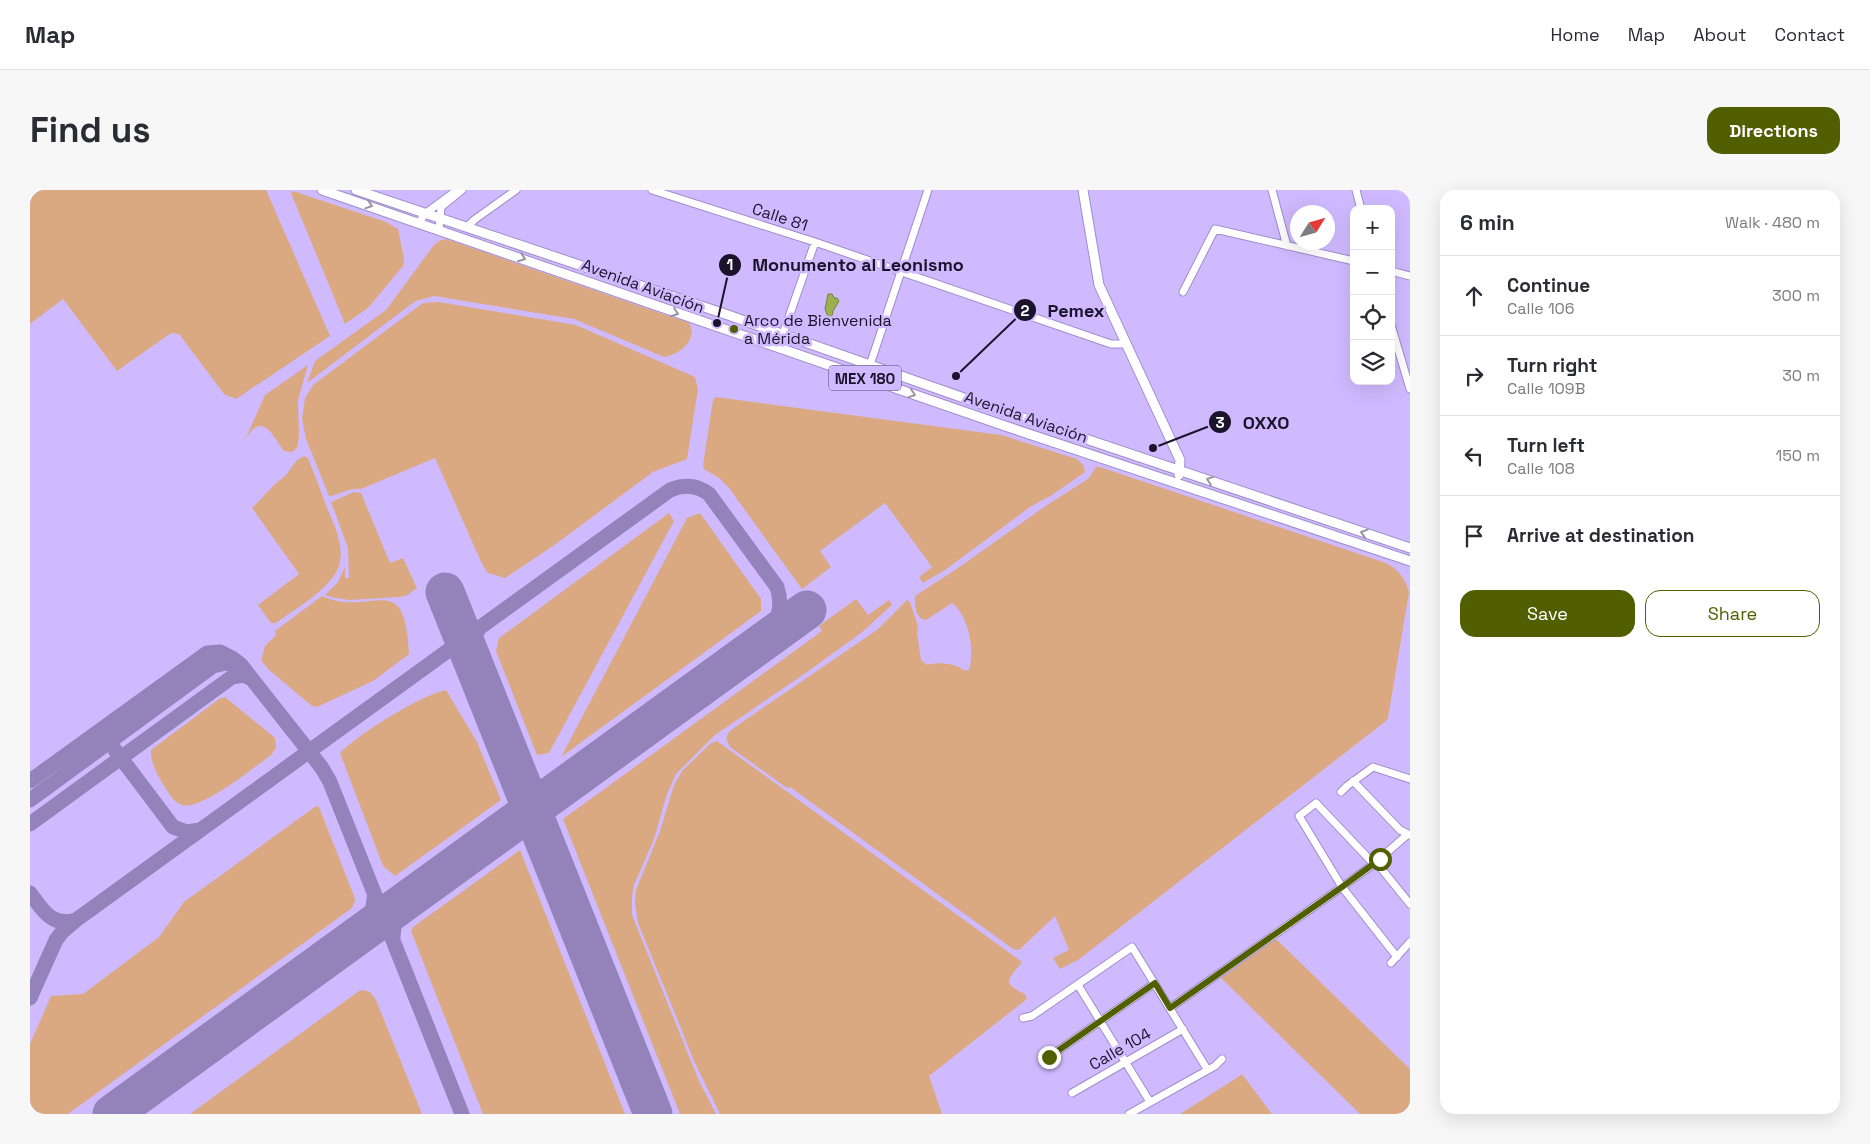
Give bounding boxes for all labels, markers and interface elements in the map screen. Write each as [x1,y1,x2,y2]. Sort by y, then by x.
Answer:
text: Map [25,19,75,50]
text: Home [1551,23,1600,46]
text: Map [1628,23,1665,46]
text: About [1693,23,1747,46]
text: Contact [1775,23,1845,46]
button: Directions [1707,107,1840,154]
text: Find us [30,108,151,152]
street label: Calle 81 [749,198,811,236]
one-way arrow [364,200,372,210]
north arrow [1290,205,1335,250]
map controls [1350,205,1395,385]
button: + [1350,205,1395,250]
text: 6 min [1460,209,1515,236]
text: Walk · 480 m [1725,212,1820,233]
callout: Monumento al Leonismo [717,249,974,282]
button: − [1350,250,1395,295]
one-way arrow [517,253,526,263]
text: Monumento al Leonismo [752,253,964,276]
street label: Avenida Aviación [579,254,707,318]
text: 1 [727,255,733,274]
text: Continue [1507,273,1590,298]
icon: ahead [1460,282,1488,310]
text: 300 m [1772,285,1820,306]
callout: Pemex [1013,294,1115,327]
button: locate [1350,295,1395,340]
text: Calle 106 [1507,298,1575,319]
text: Pemex [1048,299,1105,322]
text: 2 [1021,301,1030,320]
one-way arrow [671,307,679,317]
place label: Arco de Bienvenida a Mérida [744,310,892,349]
marker: Arco de Bienvenida a Mérida [728,323,740,335]
button: layers [1350,340,1395,385]
text: Turn right [1507,353,1597,378]
icon: right [1460,362,1488,390]
text: 30 m [1782,365,1820,386]
road number: MEX 180 [829,366,901,390]
text: Calle 109B [1507,378,1585,399]
street label: Avenida Aviación [961,386,1091,448]
one-way arrow [907,388,915,398]
callout: OXXO [1207,406,1299,439]
text: OXXO [1243,411,1289,434]
text: 3 [1215,413,1225,432]
text: Turn left [1507,433,1585,458]
icon: left [1460,442,1488,470]
text: 150 m [1776,445,1820,466]
text: Calle 108 [1507,458,1575,479]
one-way arrow [1206,476,1215,486]
icon: arrive [1460,522,1488,550]
text: Arrive at destination [1507,523,1695,548]
one-way arrow [1360,528,1368,538]
button: Save [1460,590,1635,637]
button: Share [1645,590,1820,637]
route start [1369,848,1392,871]
street label: Calle 104 [1085,1023,1155,1075]
route end [1038,1046,1061,1069]

